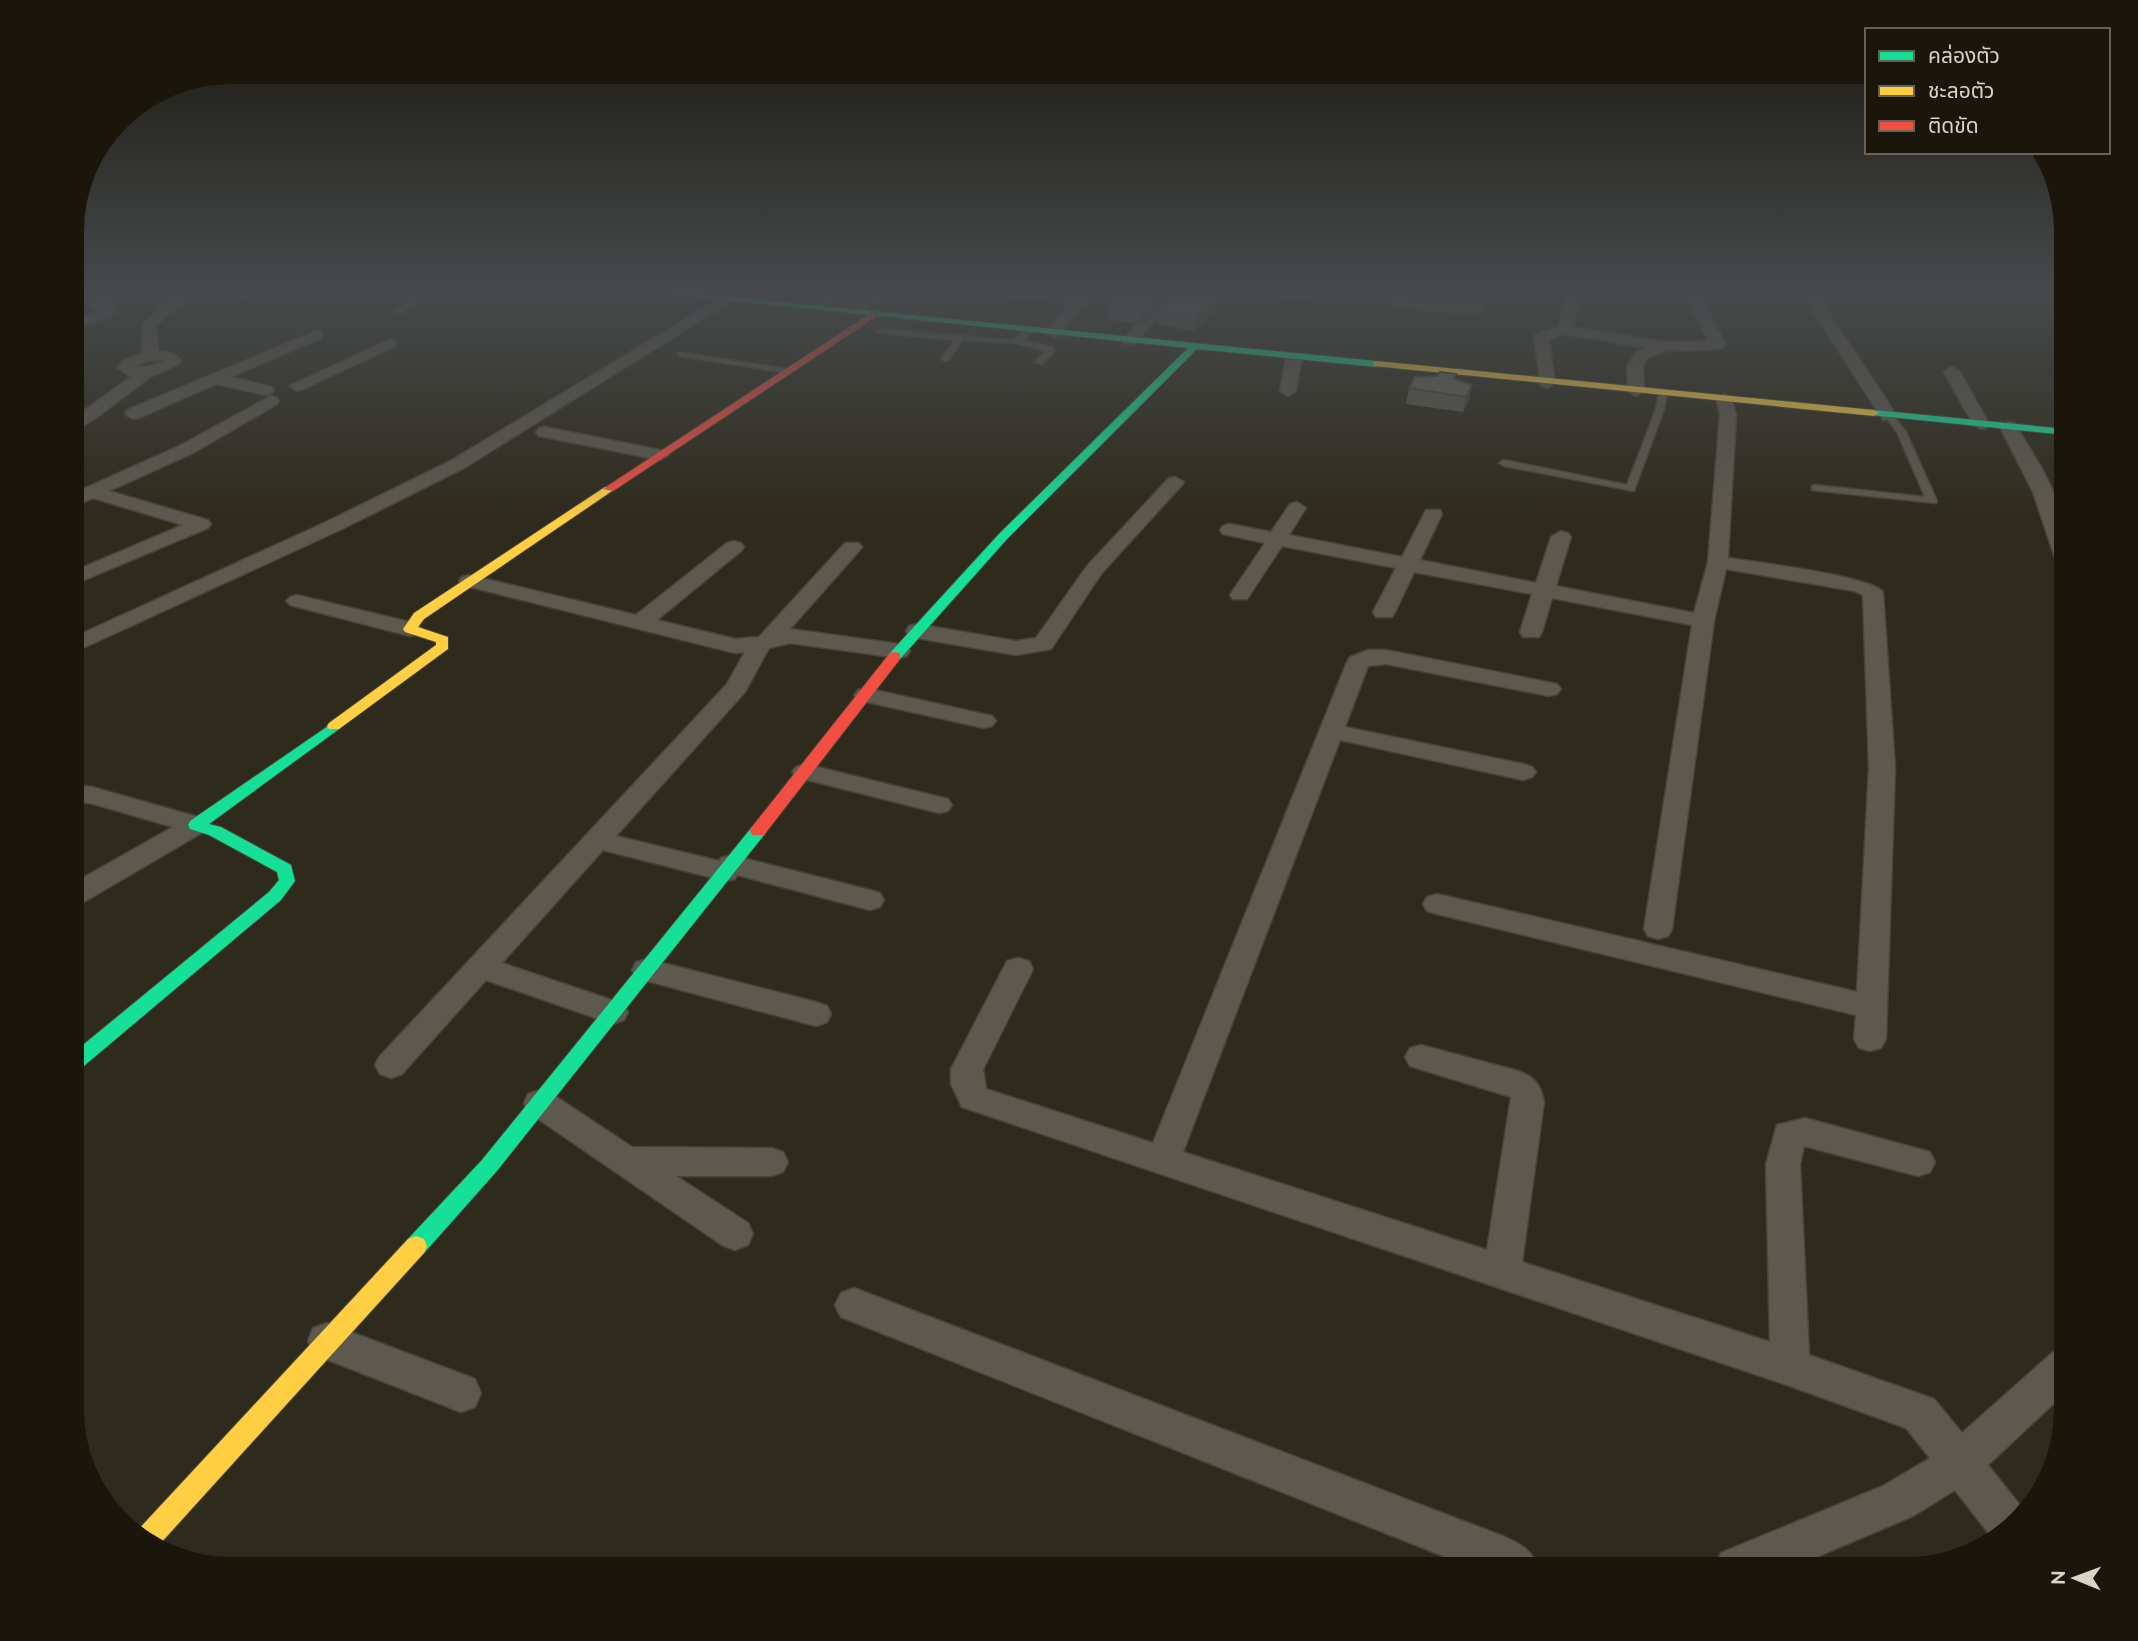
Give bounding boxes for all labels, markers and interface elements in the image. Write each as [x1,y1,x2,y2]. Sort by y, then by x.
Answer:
legend [1865,28,2110,154]
text: คล่องตัว [1928,43,2000,68]
text: ชะลอตัว [1928,78,1994,103]
text: ติดขัด [1928,113,1979,138]
north arrow [2040,1543,2110,1613]
text: N [2047,1570,2069,1585]

